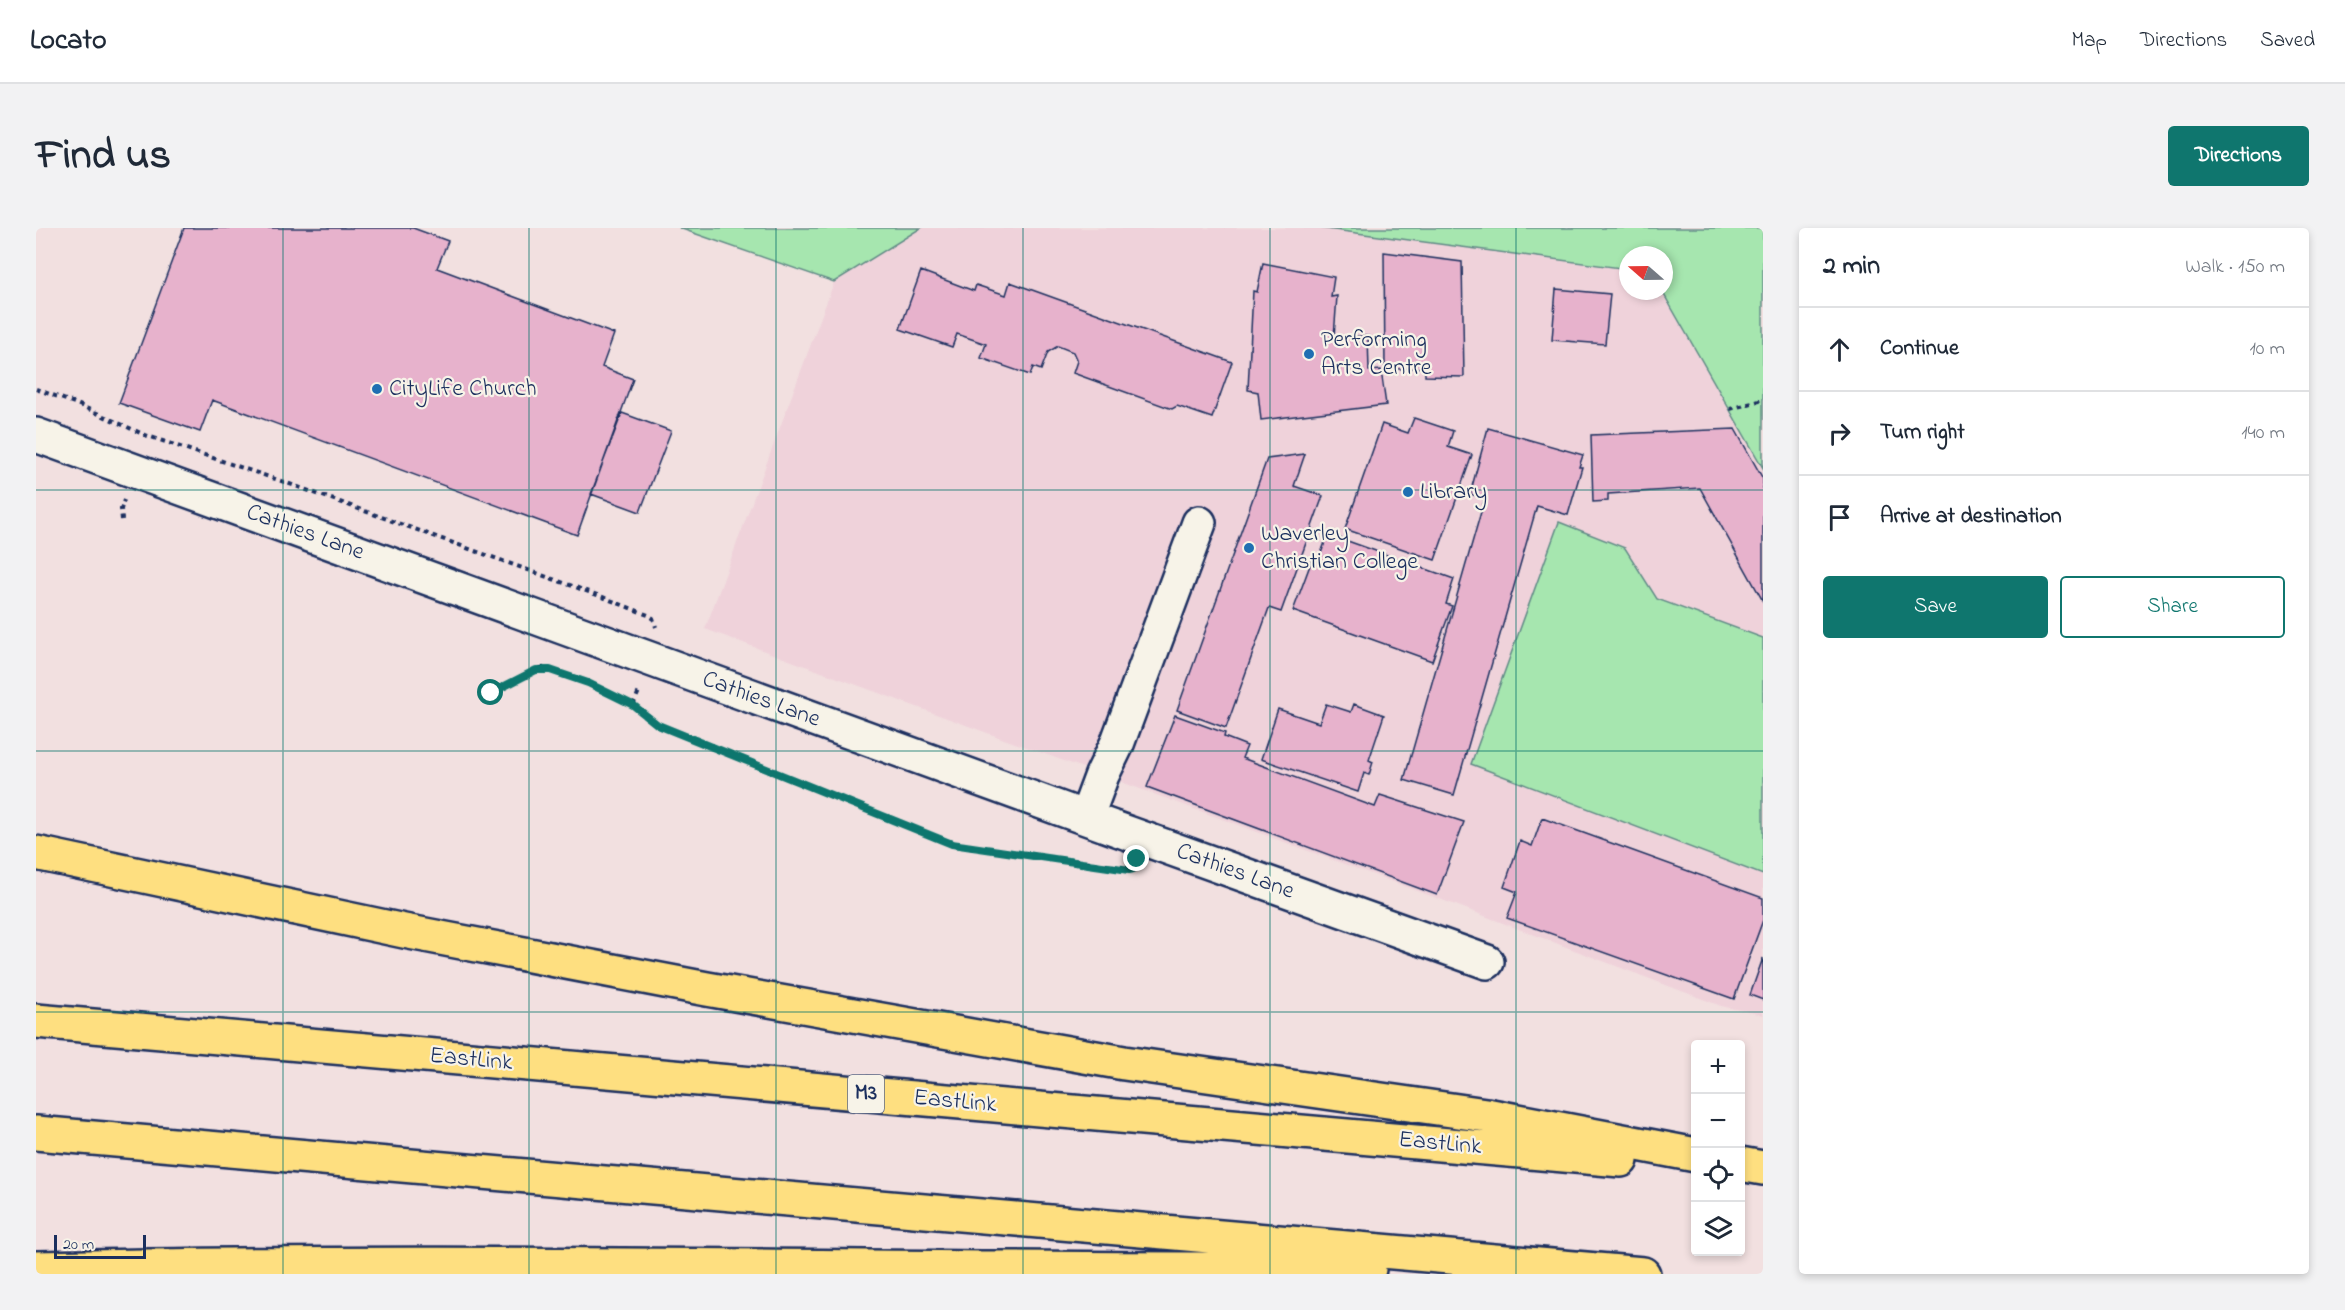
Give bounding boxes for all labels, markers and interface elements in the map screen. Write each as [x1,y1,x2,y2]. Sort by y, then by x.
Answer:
text: Locato [30,21,106,62]
text: Map [2071,26,2107,56]
text: Directions [2140,26,2227,56]
text: Saved [2260,26,2315,56]
text: Find us [36,126,171,187]
button: Directions [2168,126,2309,186]
north arrow [1619,246,1673,300]
text: 2 min [1823,248,1880,286]
text: Walk · 150 m [2185,253,2285,282]
place label: Performing Arts Centre [1321,323,1432,386]
icon: ahead [1823,333,1856,366]
text: Continue [1880,333,1959,365]
text: 10 m [2249,335,2285,364]
marker: Performing Arts Centre [1302,347,1316,361]
place label: CityLife Church [389,372,537,408]
marker: CityLife Church [370,382,384,396]
icon: right [1823,417,1856,450]
text: Turn right [1880,417,1965,449]
text: 140 m [2241,419,2285,448]
place label: Library [1420,475,1487,511]
marker: Library [1401,485,1415,499]
street label: Cathies Lane [241,495,369,571]
icon: arrive [1823,501,1856,534]
text: Arrive at destination [1880,501,2062,533]
place label: Waverley Christian College [1261,517,1418,580]
marker: Waverley Christian College [1242,541,1256,555]
button: Save [1823,576,2048,638]
button: Share [2060,576,2285,638]
street label: Cathies Lane [697,662,825,738]
route start [477,679,503,705]
street label: Cathies Lane [1171,834,1299,910]
route end [1123,845,1149,871]
street label: EastLink [428,1039,515,1081]
map controls [1691,1040,1745,1256]
button: + [1691,1040,1745,1094]
road number: M3 [848,1075,884,1113]
street label: EastLink [912,1081,999,1123]
button: − [1691,1094,1745,1148]
street label: EastLink [1397,1123,1484,1165]
button: locate [1691,1148,1745,1202]
button: layers [1691,1202,1745,1256]
scale bar [54,1232,146,1260]
text: 20 m [63,1233,94,1257]

